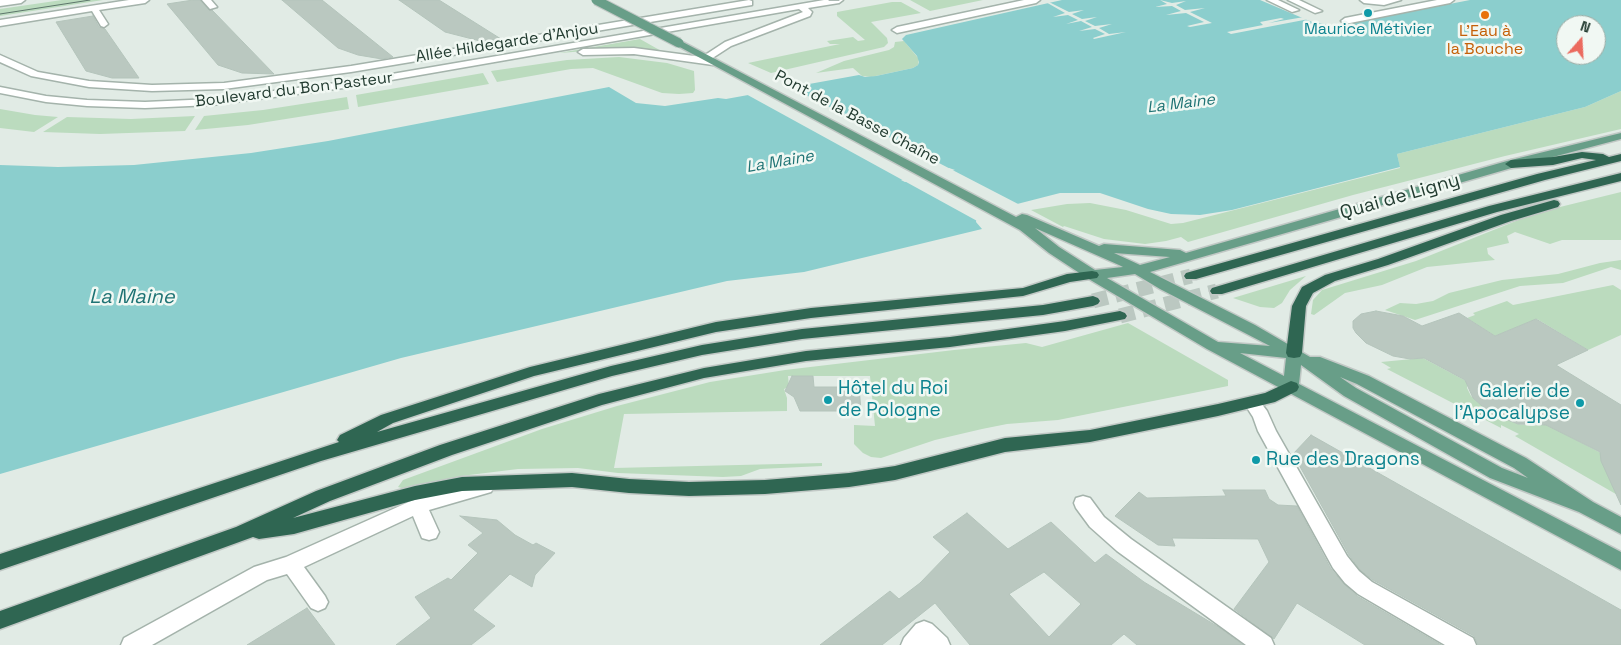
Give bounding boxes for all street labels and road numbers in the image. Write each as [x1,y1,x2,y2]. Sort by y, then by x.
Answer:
street label: Allée Hildegarde d'Anjou [414,19,600,67]
street label: Pont de la Basse Chaîne [771,66,943,170]
street label: Boulevard du Bon Pasteur [194,68,394,112]
street label: Quai de Ligny [1337,169,1463,225]

